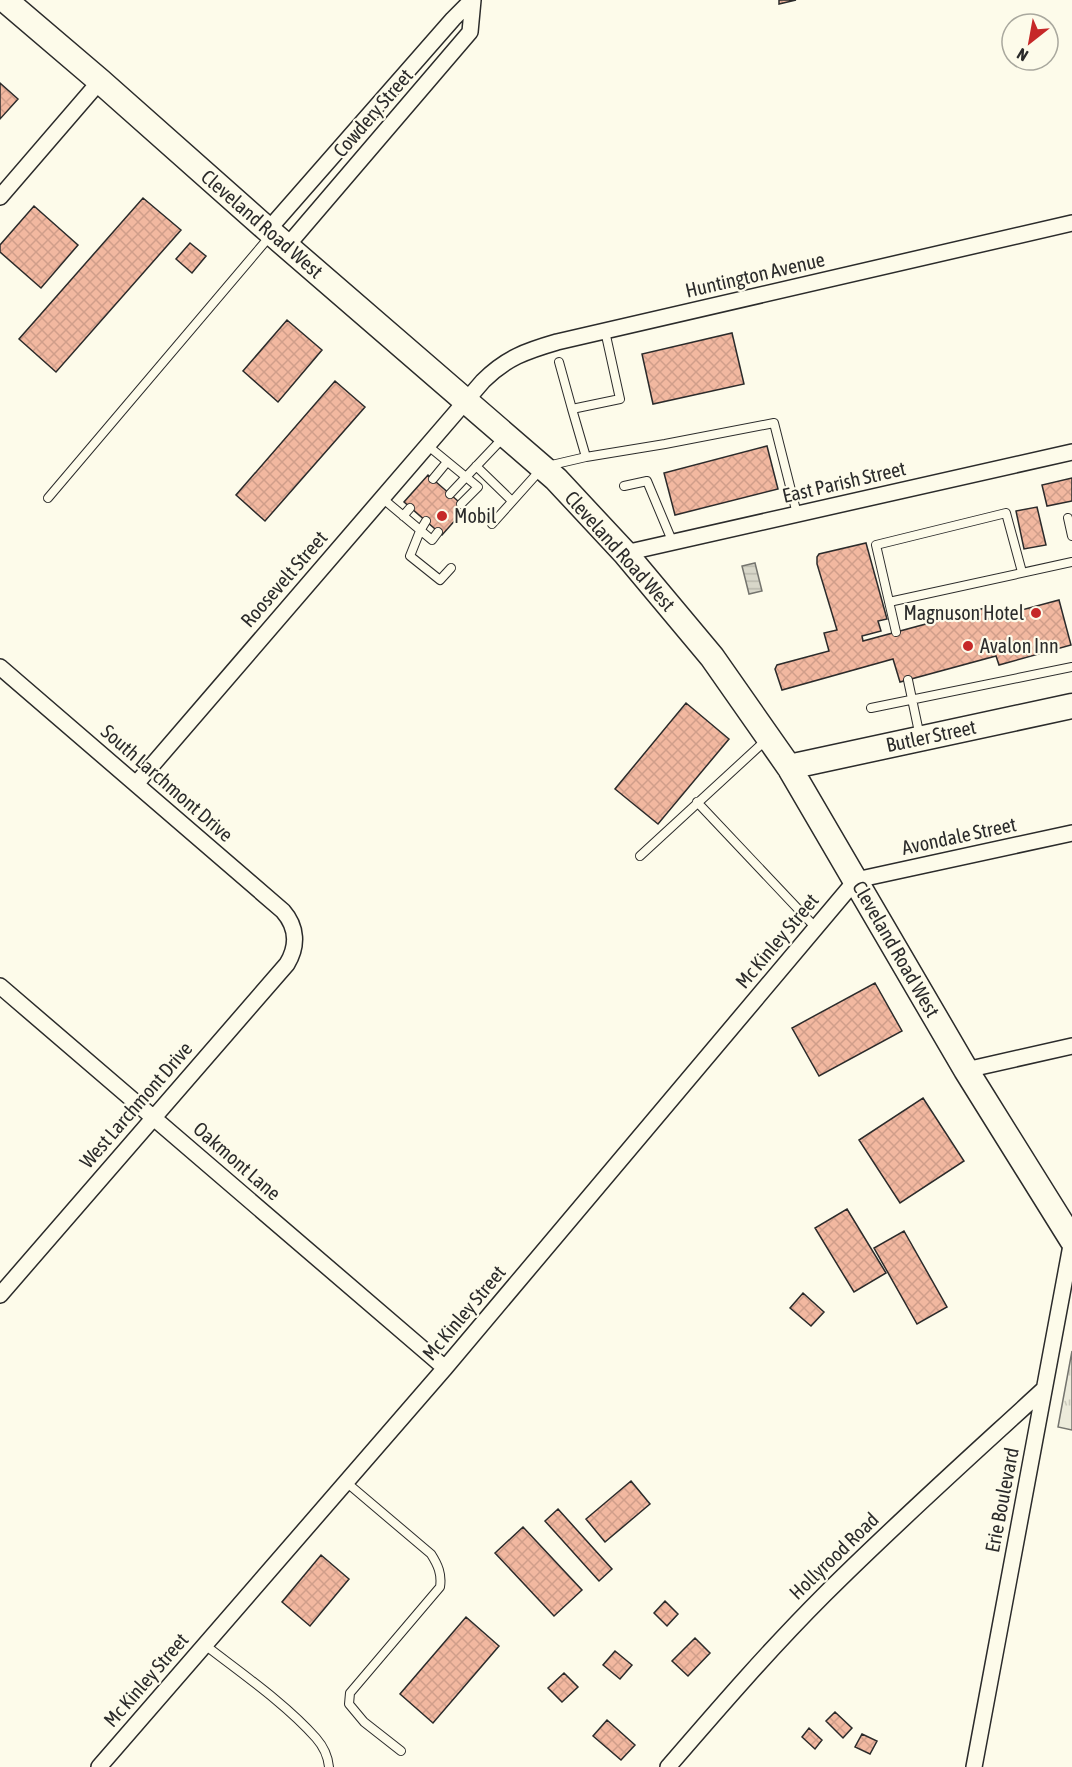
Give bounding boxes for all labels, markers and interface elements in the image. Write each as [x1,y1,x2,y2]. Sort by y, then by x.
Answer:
north arrow [1000,12,1060,72]
text: N [1014,45,1031,65]
street label: Cowdery Street [328,64,417,161]
street label: Cleveland Road West [197,165,328,283]
street label: Huntington Avenue [683,247,827,302]
street label: East Parish Street [780,456,908,507]
street label: Cleveland Road West [561,486,680,616]
place label: Mobil [454,504,497,527]
marker: Mobil [435,509,449,523]
street label: Roosevelt Street [236,526,332,631]
place label: Magnuson Hotel [903,601,1025,624]
marker: Magnuson Hotel [1029,606,1043,620]
place label: Avalon Inn [980,634,1059,657]
marker: Avalon Inn [961,639,975,653]
street label: Butler Street [884,715,978,756]
street label: South Larchmont Drive [97,719,238,846]
street label: Avondale Street [900,812,1019,859]
street label: Cleveland Road West [848,877,945,1021]
street label: Mc Kinley Street [730,888,823,993]
street label: West Larchmont Drive [75,1037,197,1172]
street label: Oakmont Lane [189,1117,285,1205]
street label: Mc Kinley Street [417,1260,510,1365]
street label: Erie Boulevard [980,1446,1023,1554]
street label: Hollyrood Road [784,1508,883,1604]
street label: Mc Kinley Street [99,1628,193,1731]

